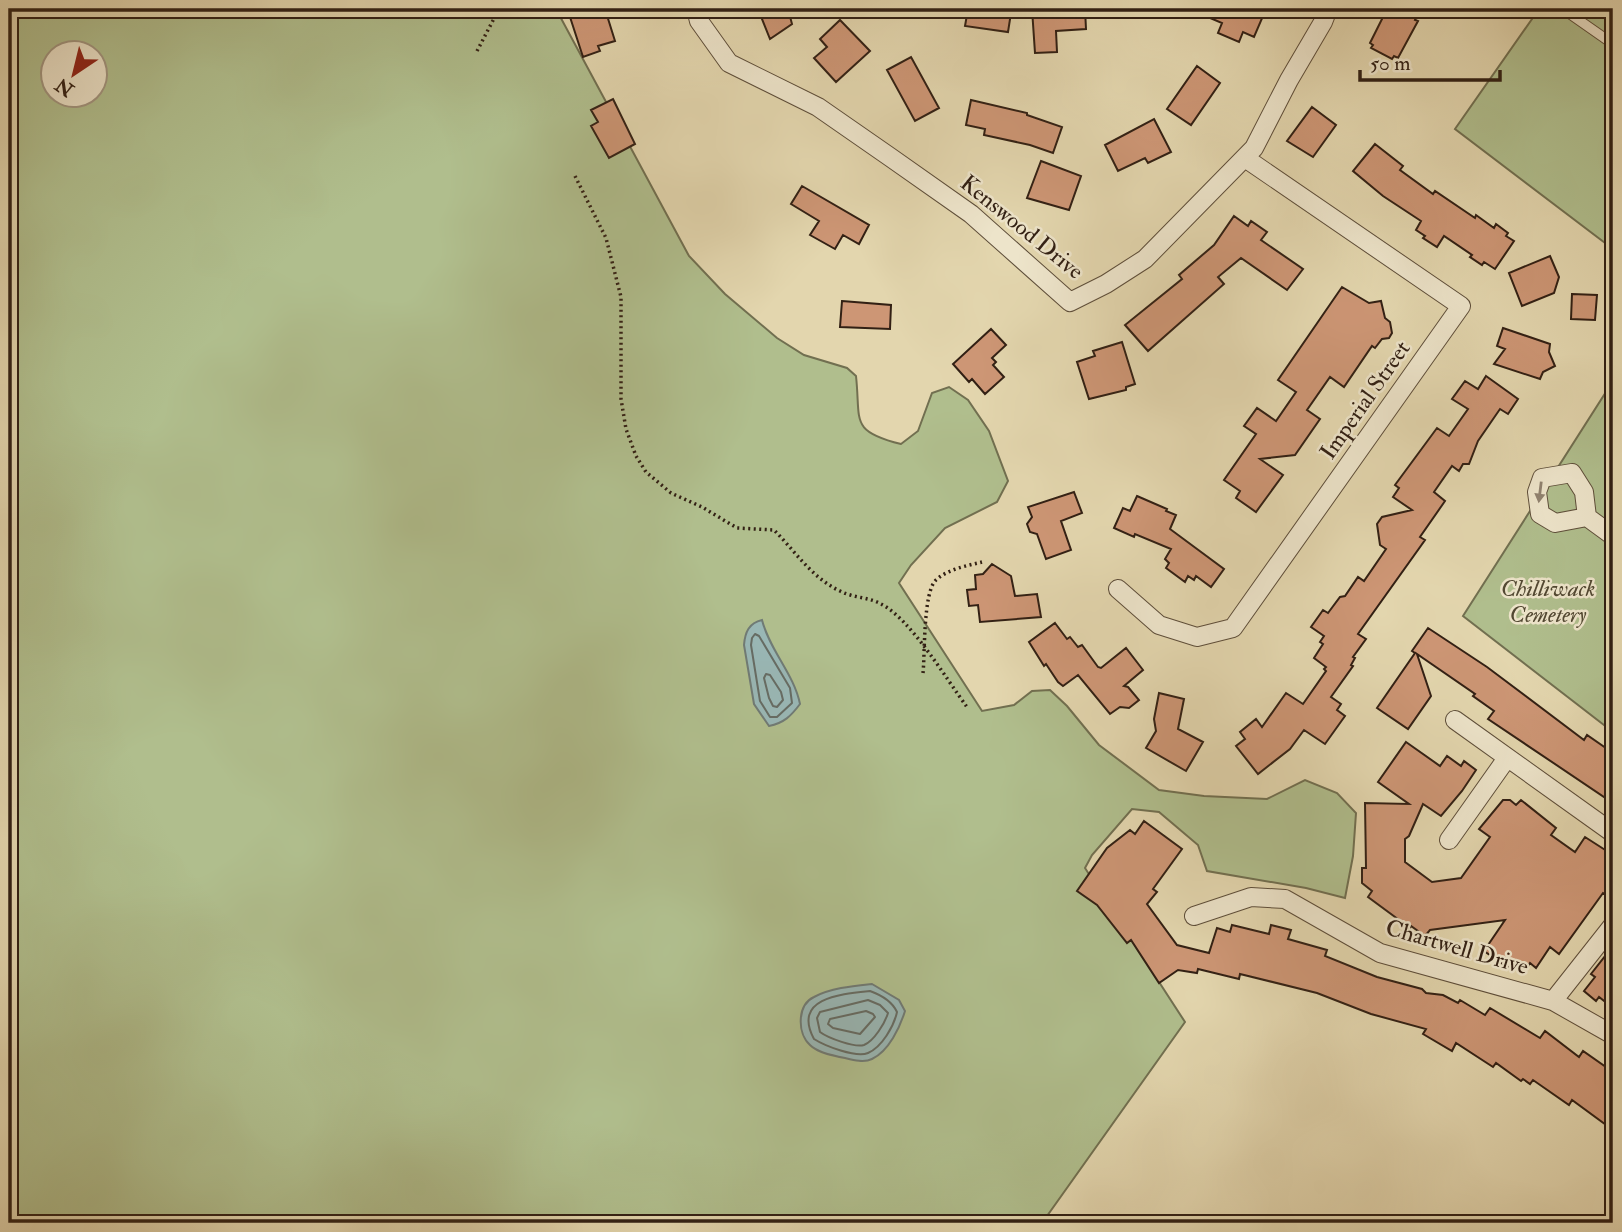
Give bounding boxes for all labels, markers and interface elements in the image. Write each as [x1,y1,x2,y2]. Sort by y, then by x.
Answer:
north arrow [38,38,108,108]
scale bar [1360,38,1500,82]
text: 50 m [1370,50,1411,77]
text: N [50,72,79,102]
street label: Kenswood Drive [955,168,1090,286]
street label: Imperial Street [1313,335,1417,466]
one-way arrow [1534,481,1545,503]
park label: Chilliwack Cemetery [1501,574,1595,629]
street label: Chartwell Drive [1382,913,1532,981]

